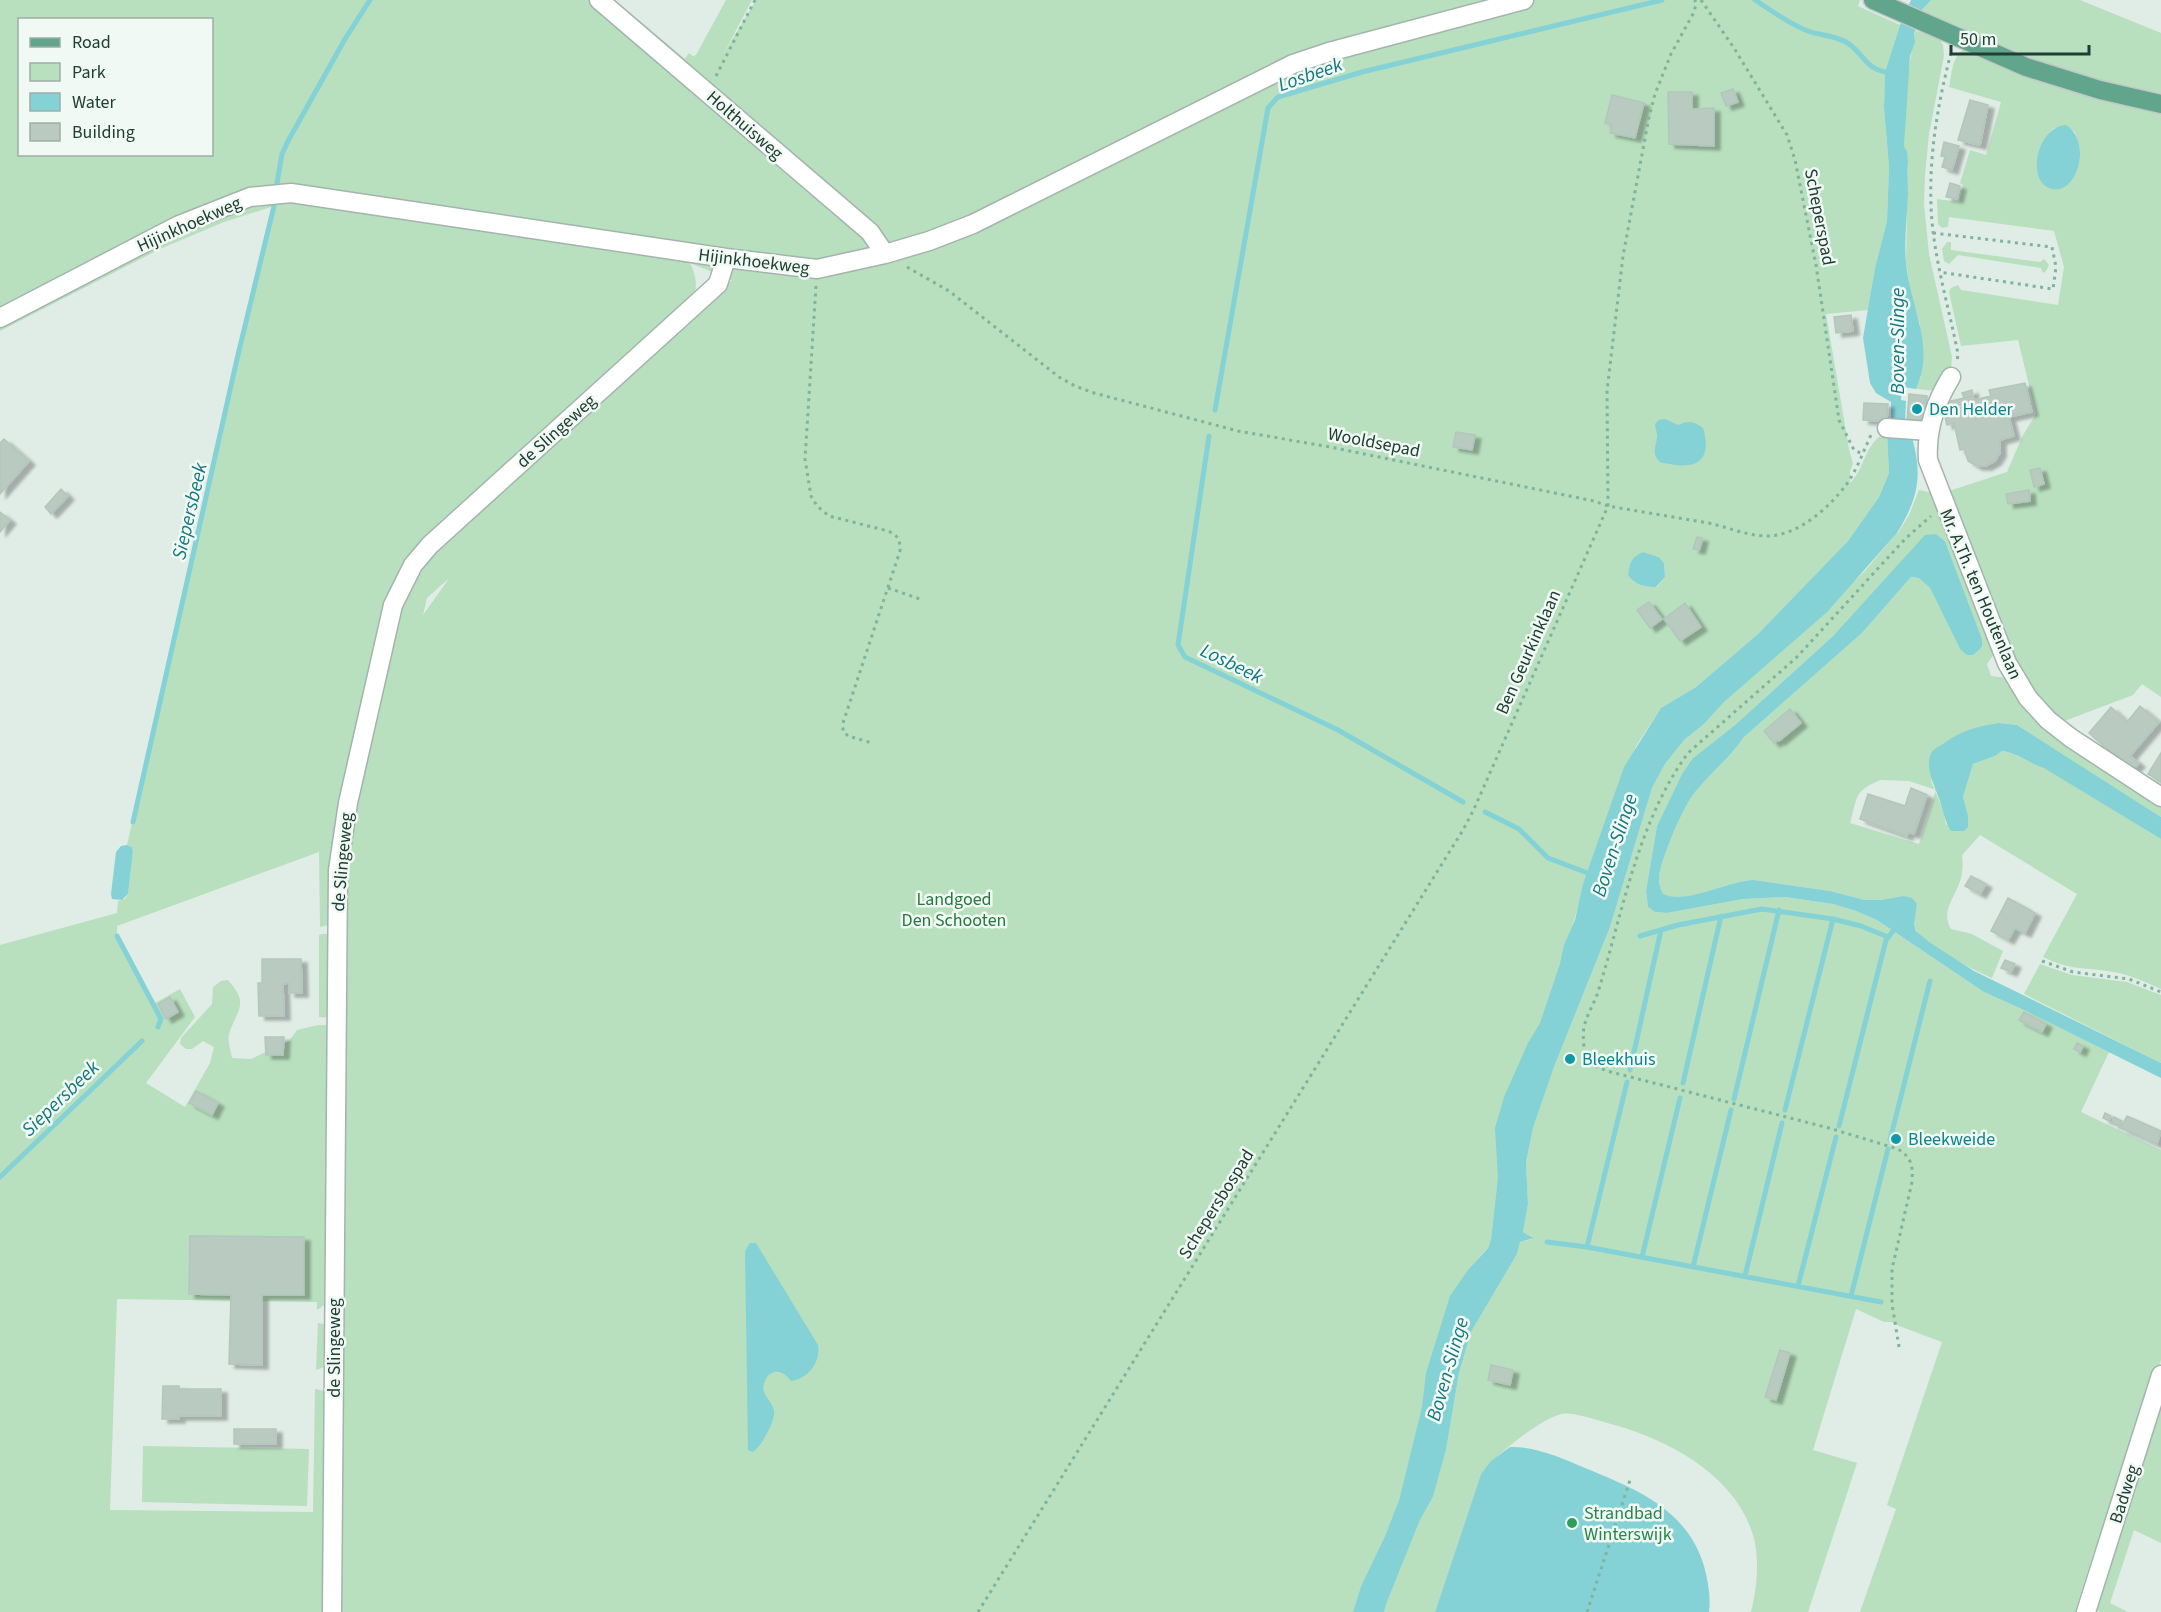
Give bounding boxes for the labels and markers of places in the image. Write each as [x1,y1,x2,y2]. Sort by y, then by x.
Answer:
place label: Den Helder [1929,397,2014,422]
marker: Den Helder [1910,402,1924,416]
place label: Bleekhuis [1582,1047,1656,1072]
marker: Bleekhuis [1563,1052,1577,1066]
place label: Bleekweide [1908,1127,1995,1152]
marker: Bleekweide [1889,1132,1903,1146]
place label: Strandbad Winterswijk [1584,1501,1672,1547]
marker: Strandbad Winterswijk [1565,1516,1579,1530]

